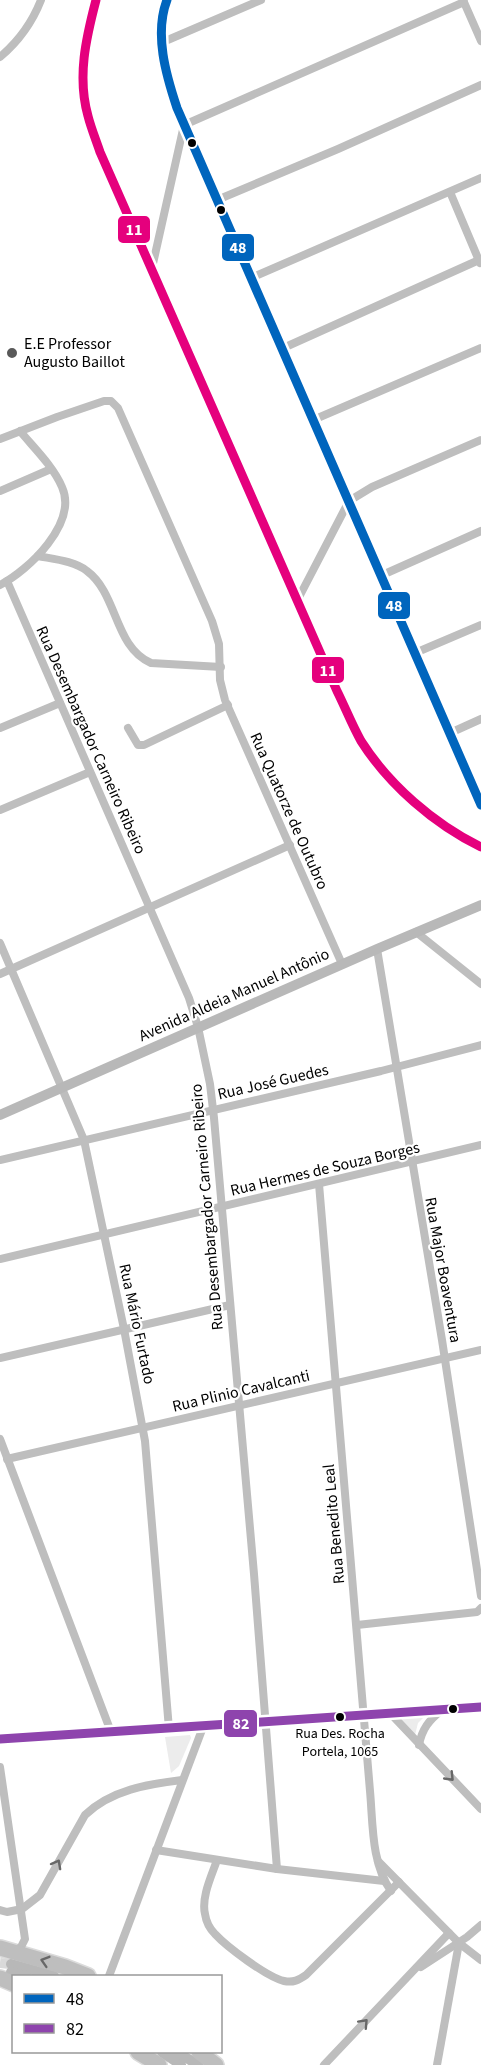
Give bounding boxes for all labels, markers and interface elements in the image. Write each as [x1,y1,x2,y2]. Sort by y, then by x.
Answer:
unlabelled marker [186,137,198,149]
unlabelled marker [215,204,227,216]
line badge: 11 [117,215,151,244]
text: 11 [126,219,142,241]
line badge: 48 [221,233,255,262]
text: 48 [230,237,246,259]
place label: E.E Professor Augusto Baillot [24,333,125,373]
marker: E.E Professor Augusto Baillot [5,346,19,360]
line badge: 48 [377,591,411,620]
text: 48 [386,595,402,617]
street label: Rua Desembargador Carneiro Ribeiro [31,622,151,858]
line badge: 11 [311,656,345,684]
text: 11 [320,660,336,682]
street label: Rua Quatorze de Outubro [244,729,334,893]
street label: Avenida Aldeia Manuel Antônio [135,943,333,1047]
street label: Rua José Guedes [215,1058,331,1105]
street label: Rua Desembargador Carneiro Ribeiro [185,1083,229,1331]
street label: Rua Hermes de Souza Borges [228,1136,422,1202]
street label: Rua Major Boaventura [419,1195,467,1345]
street label: Rua Mário Furtado [113,1262,161,1386]
street label: Rua Plinio Cavalcanti [170,1364,312,1418]
street label: Rua Benedito Leal [318,1463,350,1585]
unlabelled marker [447,1703,459,1715]
line badge: 82 [223,1709,258,1738]
marker: Rua Des. Rocha Portela, 1065 [334,1711,346,1723]
text: 82 [233,1713,249,1735]
place label: Rua Des. Rocha Portela, 1065 [295,1724,385,1762]
one-way arrow [443,1770,454,1780]
one-way arrow [50,1860,61,1871]
one-way arrow [40,1956,50,1968]
legend [12,1975,222,2053]
text: 48 [66,1987,84,2012]
text: 82 [66,2017,84,2042]
one-way arrow [357,2019,368,2029]

